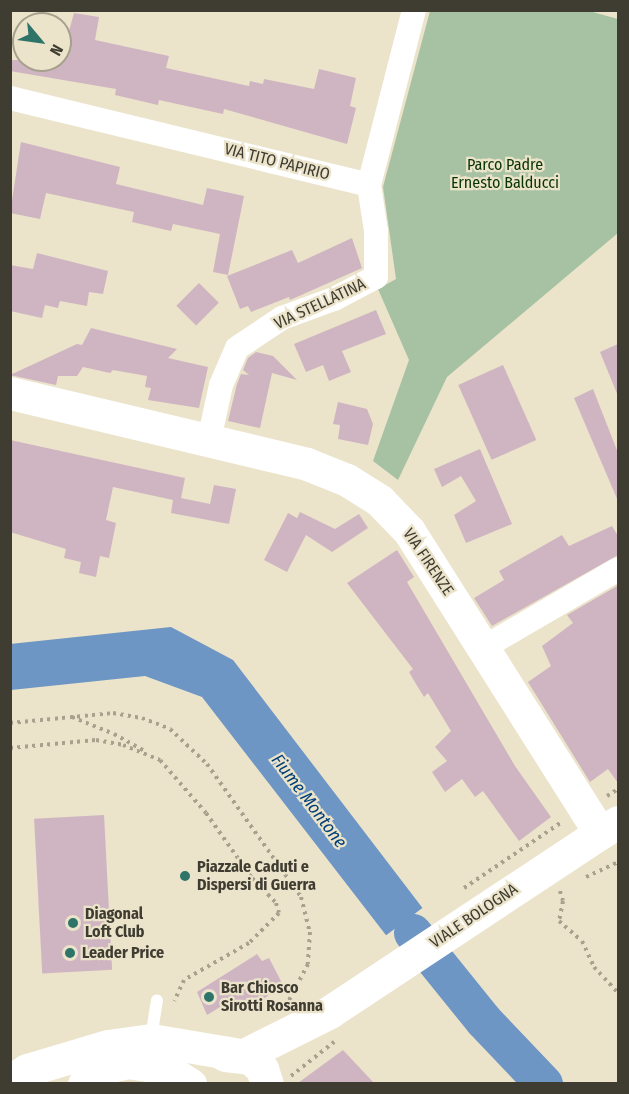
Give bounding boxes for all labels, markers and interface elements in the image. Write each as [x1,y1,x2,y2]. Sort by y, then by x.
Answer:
north arrow [12,12,72,72]
text: N [46,41,67,59]
street label: VIA TITO PAPIRIO [222,140,332,184]
park label: Parco Padre Ernesto Balducci [451,155,559,193]
street label: VIA STELLATINA [271,274,369,334]
street label: VIA FIRENZE [399,525,457,599]
water label: Fiume Montone [267,750,351,852]
place label: Piazzale Caduti e Dispersi di Guerra [197,857,316,895]
marker: Piazzale Caduti e Dispersi di Guerra [178,869,192,883]
street label: VIALE BOLOGNA [427,880,521,952]
place label: Diagonal Loft Club [85,904,144,942]
marker: Diagonal Loft Club [66,916,80,930]
place label: Leader Price [82,943,164,963]
marker: Leader Price [63,946,77,960]
place label: Bar Chiosco Sirotti Rosanna [221,978,323,1016]
marker: Bar Chiosco Sirotti Rosanna [202,990,216,1004]

